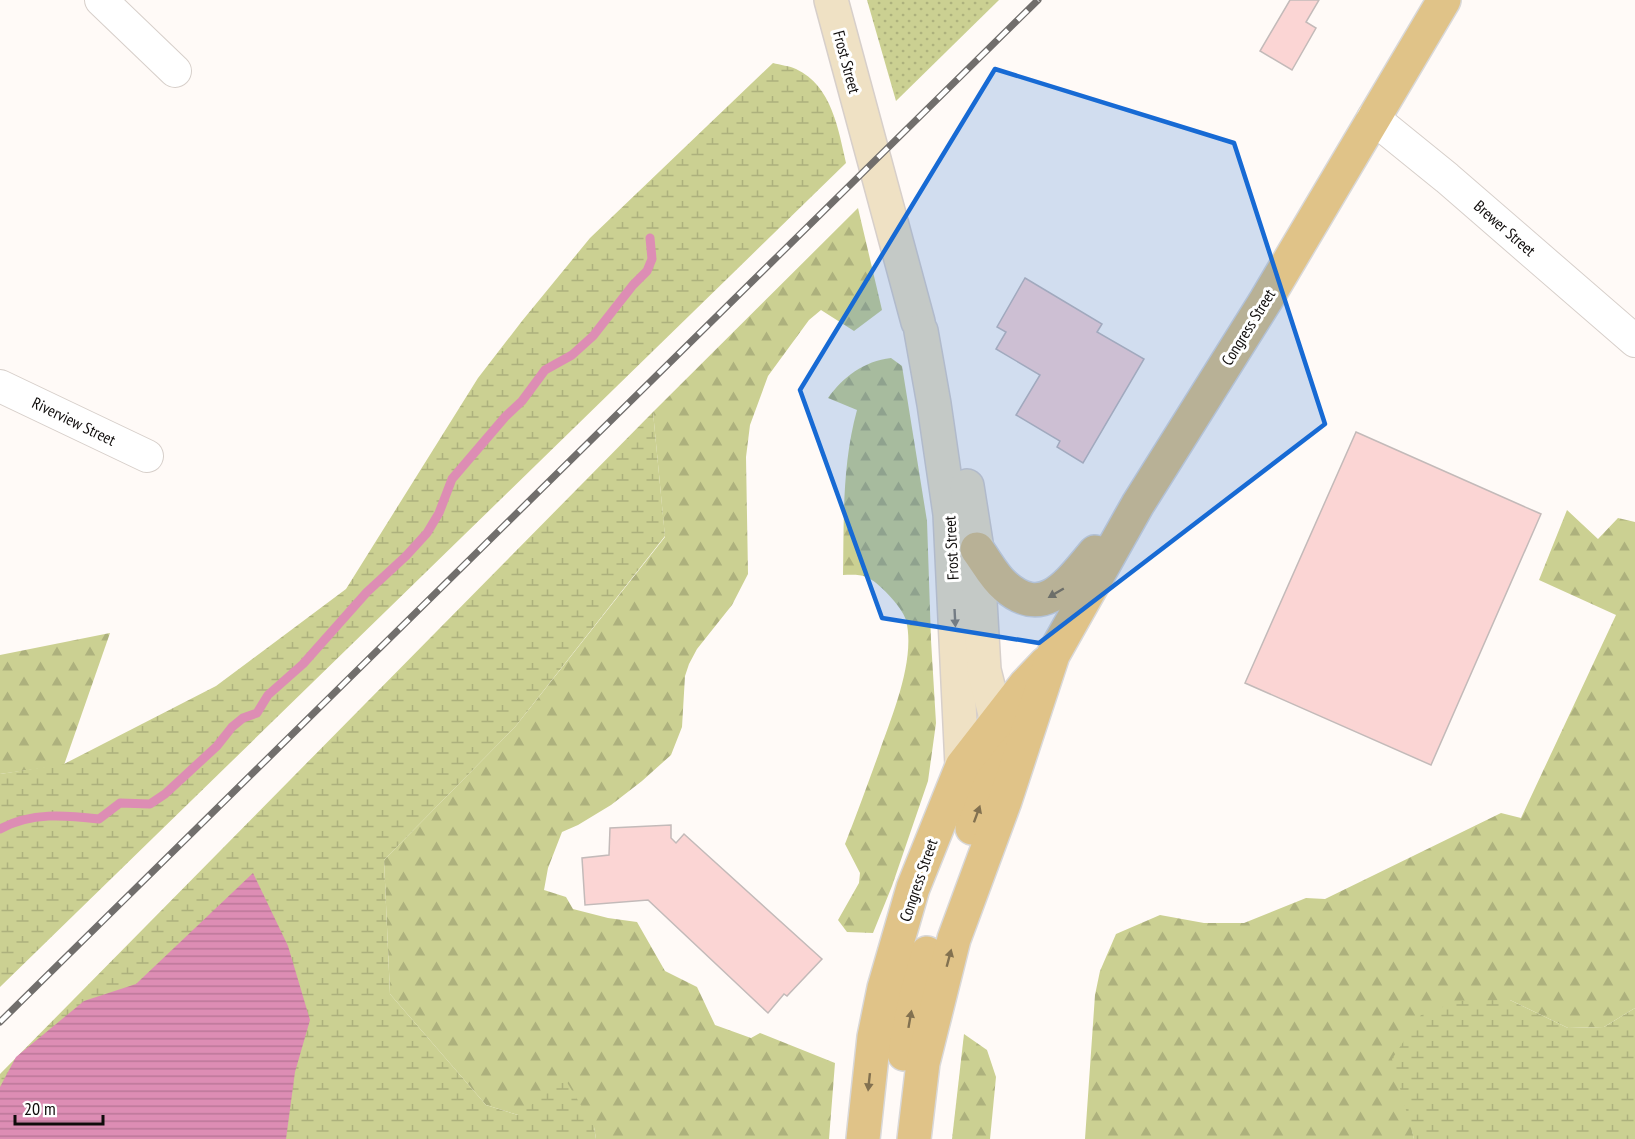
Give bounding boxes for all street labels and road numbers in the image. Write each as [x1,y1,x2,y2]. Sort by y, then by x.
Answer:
street label: Frost Street [829,28,865,96]
street label: Brewer Street [1470,196,1540,261]
street label: Congress Street [1217,285,1280,369]
street label: Riverview Street [29,392,119,450]
street label: Frost Street [939,515,963,581]
street label: Congress Street [895,836,942,924]

